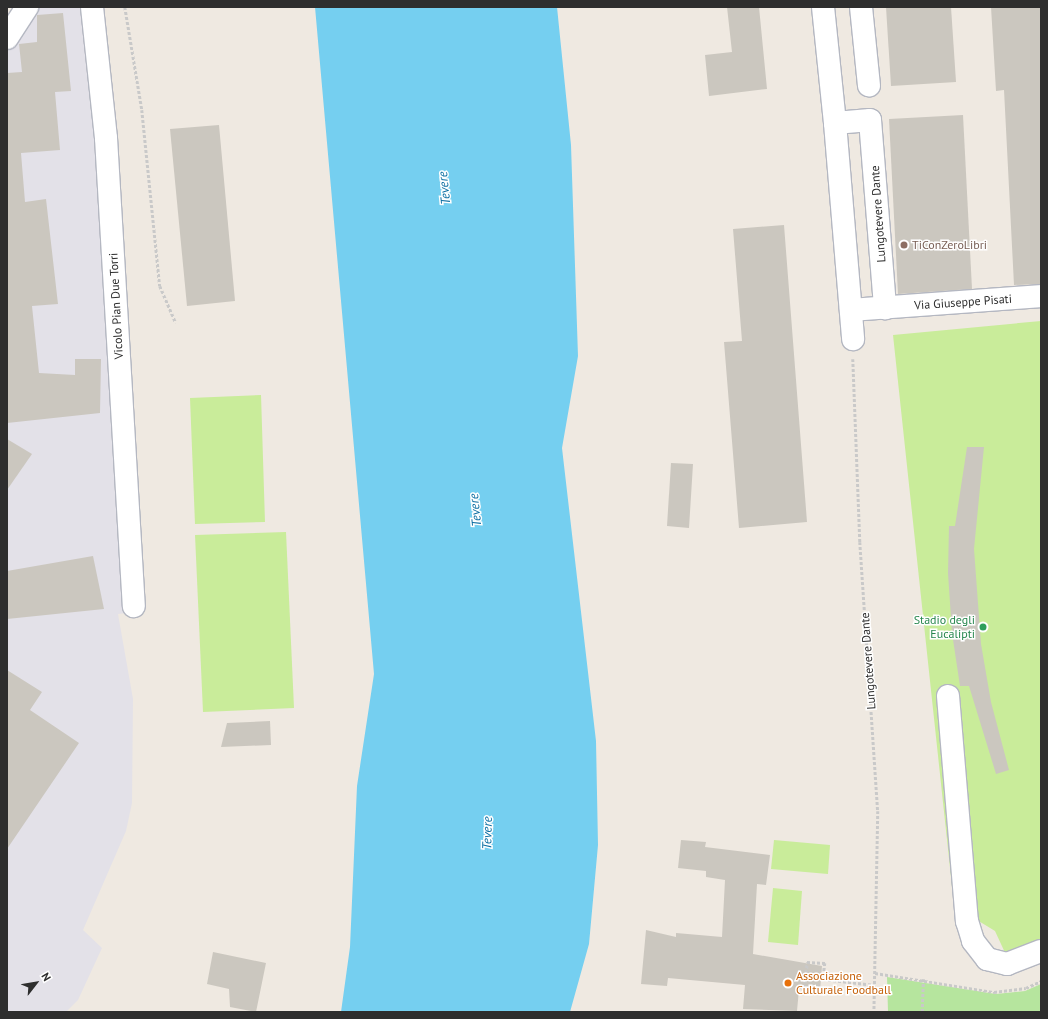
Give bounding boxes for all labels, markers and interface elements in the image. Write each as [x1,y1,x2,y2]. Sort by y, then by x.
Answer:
street label: Lungotevere Dante [867,165,889,263]
water label: Tevere [435,171,455,205]
place label: TiConZeroLibri [912,238,987,252]
marker: TiConZeroLibri [899,240,909,250]
street label: Vicolo Pian Due Torri [106,252,126,360]
street label: Via Giuseppe Pisati [914,291,1012,313]
water label: Tevere [466,493,486,527]
street label: Lungotevere Dante [857,612,879,710]
place label: Stadio degli Eucalipti [914,613,975,641]
marker: Stadio degli Eucalipti [978,622,988,632]
water label: Tevere [480,816,496,850]
north arrow [16,963,56,1003]
place label: Associazione Culturale Foodball [796,969,891,997]
text: N [38,970,54,984]
marker: Associazione Culturale Foodball [783,978,793,988]

